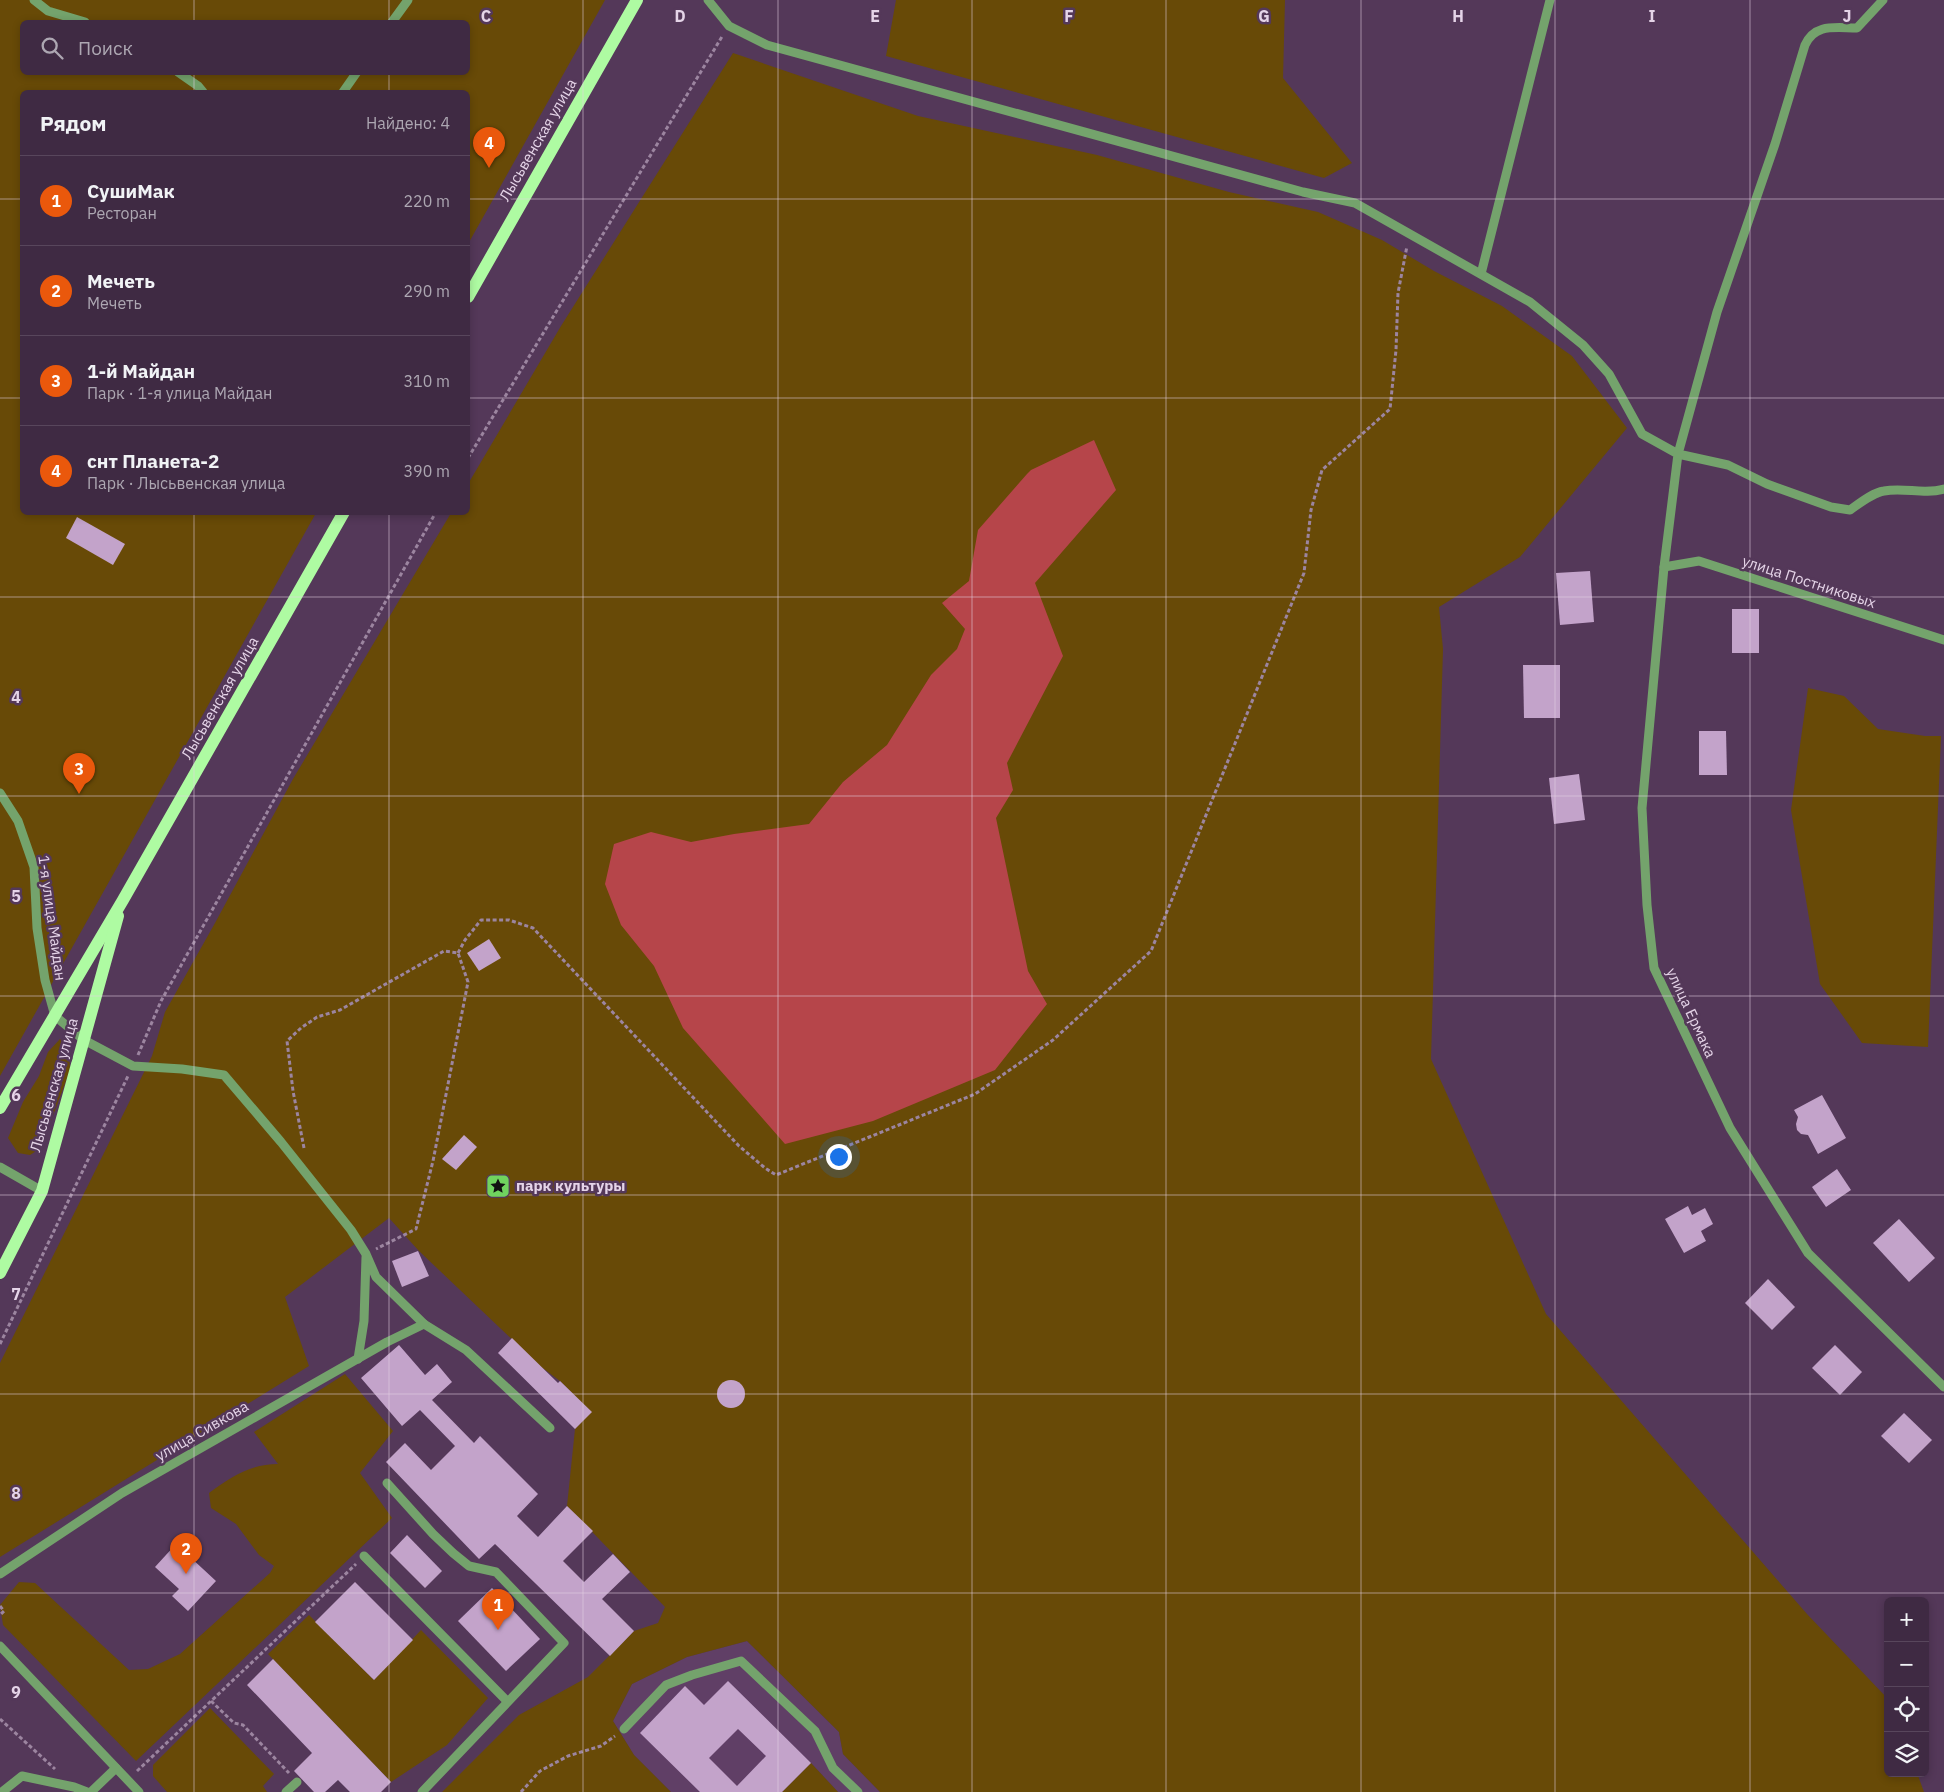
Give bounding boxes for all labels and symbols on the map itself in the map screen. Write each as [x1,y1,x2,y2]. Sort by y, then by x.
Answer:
text: C [481,6,491,26]
text: D [674,6,686,26]
text: E [870,6,880,26]
text: F [1064,6,1074,26]
text: G [1258,6,1270,26]
text: H [1452,6,1464,26]
text: I [1649,6,1656,26]
text: J [1843,6,1851,26]
street label: Лысьвенская улица [495,75,580,205]
pin: 4 [473,127,505,168]
street label: улица Постниковых [1740,551,1879,612]
street label: Лысьвенская улица [177,633,262,763]
text: 4 [11,687,21,707]
pin: 3 [63,753,95,794]
street label: 1-я улица Майдан [34,854,71,982]
text: 5 [11,886,21,906]
street label: улица Ермака [1662,965,1721,1061]
street label: Лысьвенская улица [25,1016,82,1154]
text: 6 [11,1085,21,1105]
your location [826,1144,852,1170]
place icon: парк культуры [485,1173,511,1199]
place label: парк культуры [516,1176,625,1195]
text: 7 [11,1284,21,1304]
street label: улица Сивкова [152,1396,252,1465]
text: 8 [11,1483,21,1503]
pin: 2 [170,1533,202,1574]
pin: 1 [482,1589,514,1630]
text: 9 [11,1682,21,1702]

